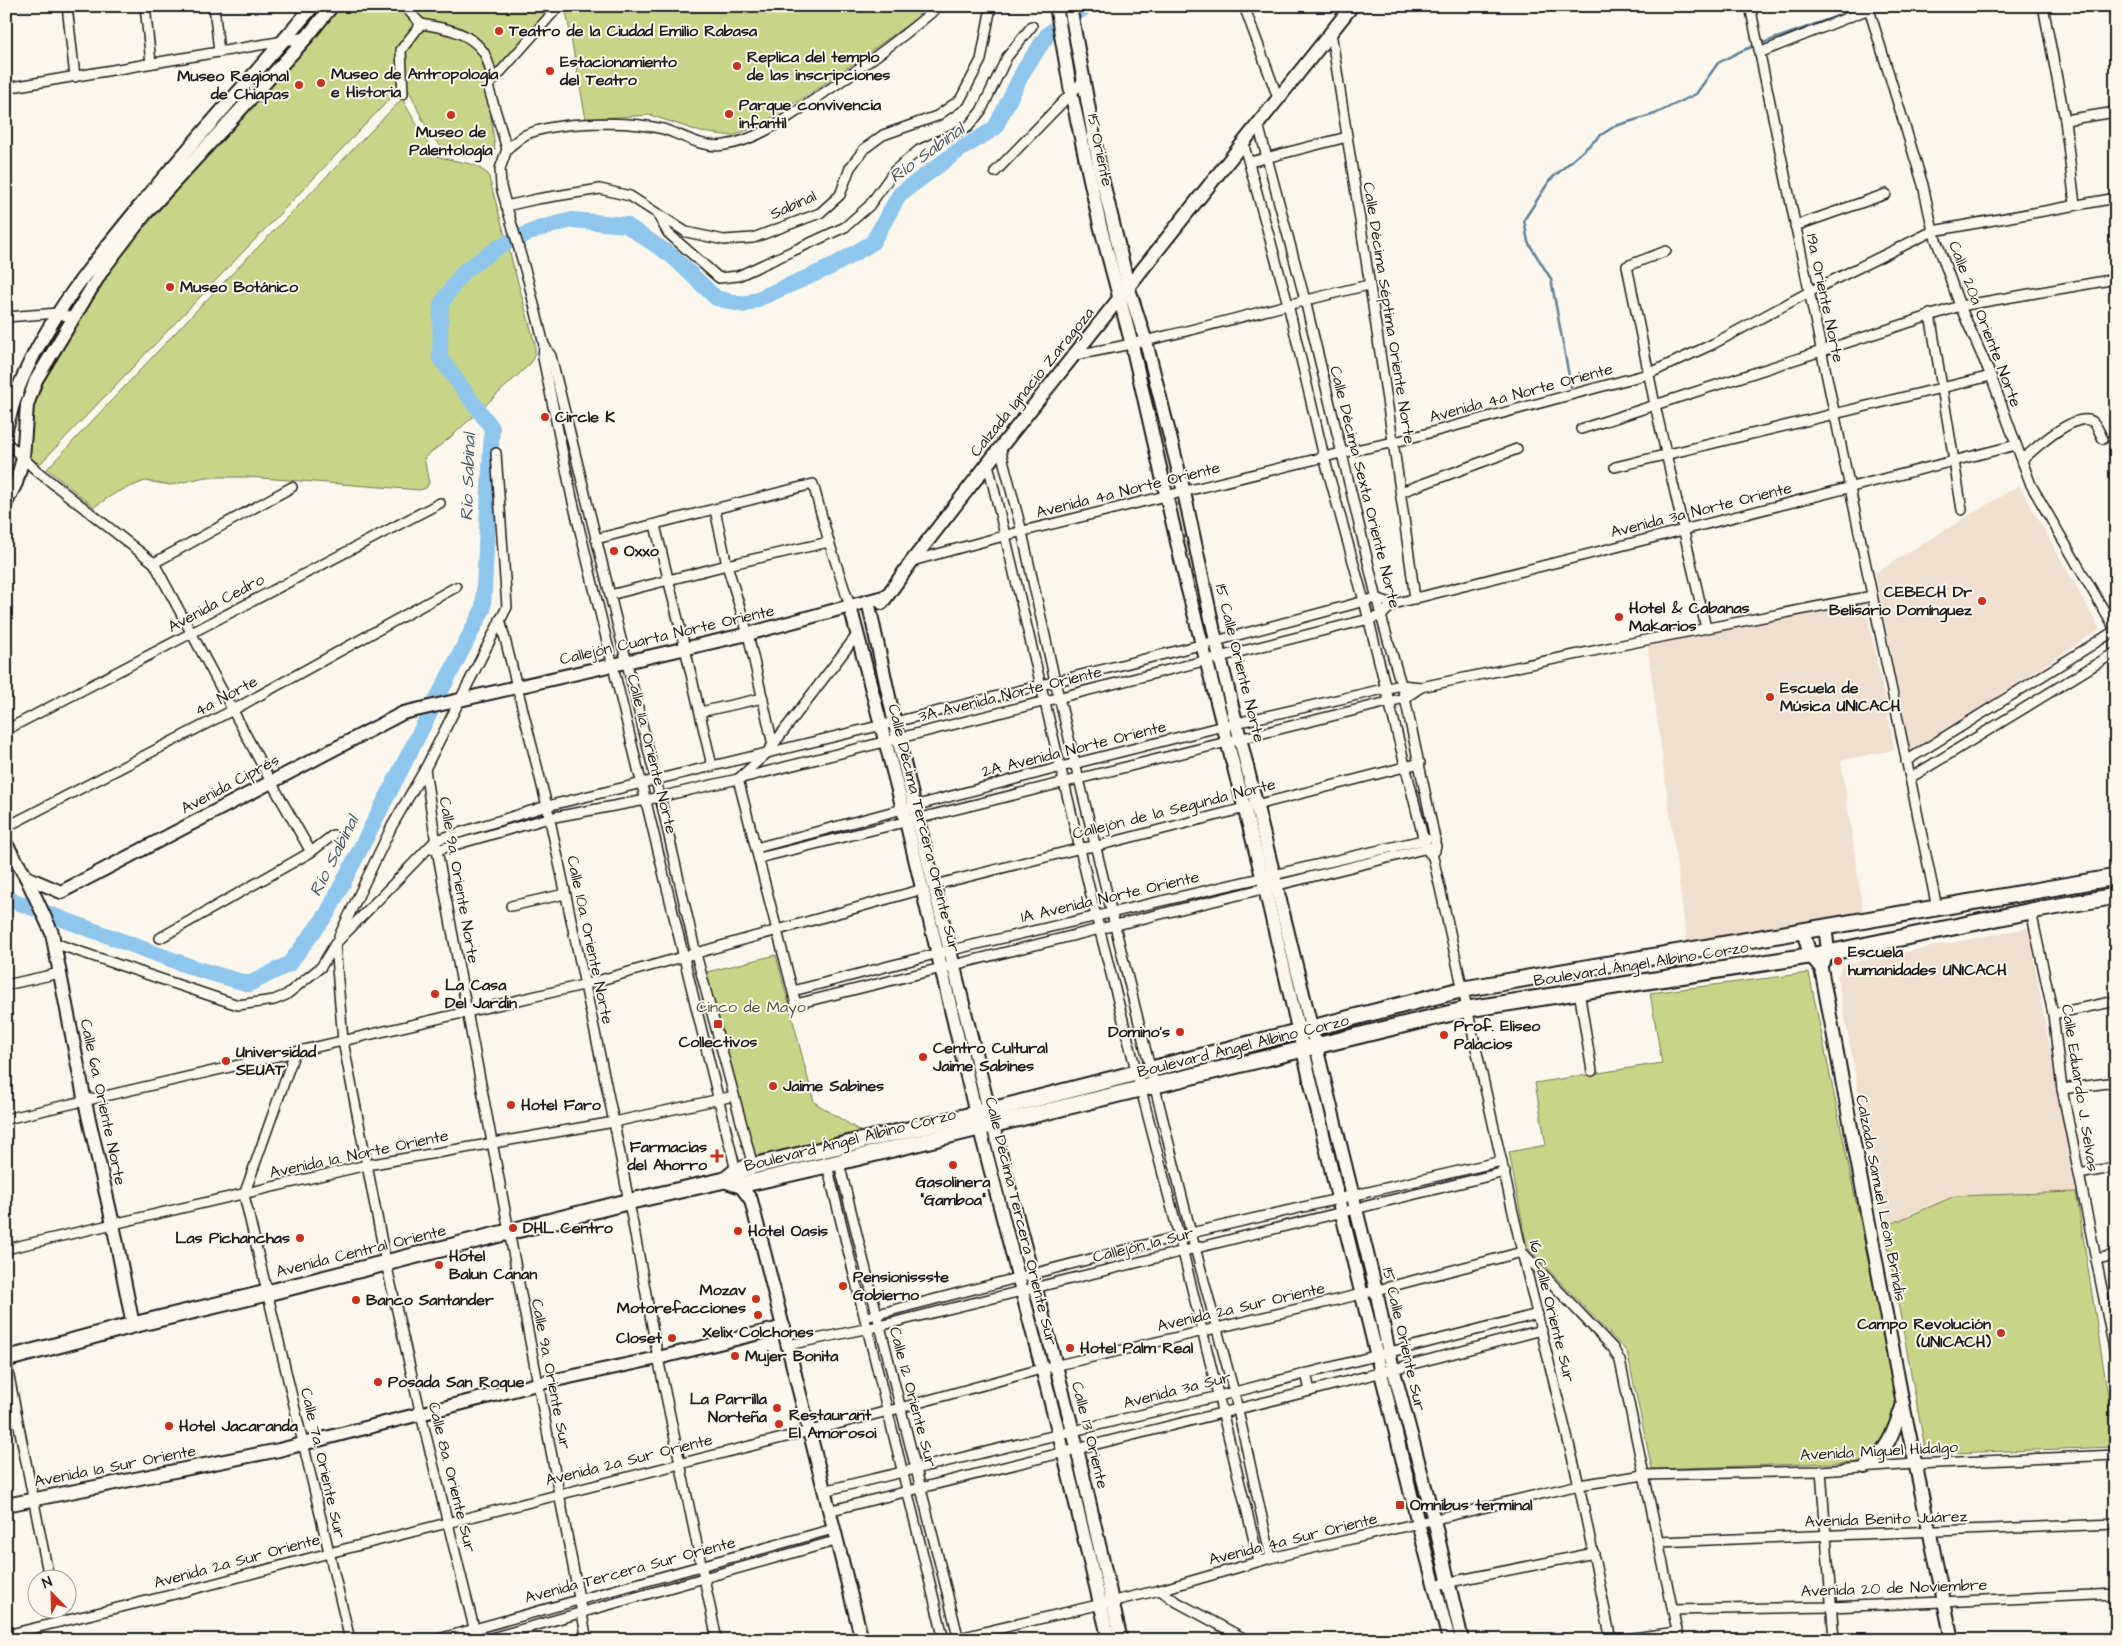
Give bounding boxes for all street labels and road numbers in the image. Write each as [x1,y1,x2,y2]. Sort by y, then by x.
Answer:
street label: 15 Oriente [1082,112,1118,189]
street label: Calle Décima Séptima Oriente Norte [1357,180,1421,446]
street label: Sabinal [766,185,820,225]
street label: 19a. Oriente Norte [1801,232,1849,365]
street label: Calle 20a Oriente Norte [1943,238,2027,411]
street label: Calzada Ignacio Zaragoza [965,303,1100,462]
street label: Avenida 4a Norte Oriente [1427,358,1615,428]
street label: Calle Décima Sexta Oriente Norte [1324,364,1406,611]
street label: Avenida 4a Norte Oriente [1034,456,1223,524]
street label: Avenida 3a Norte Oriente [1608,477,1794,543]
street label: Avenida Cedro [164,568,268,638]
street label: 15 Calle Oriente Norte [1210,582,1270,745]
street label: Callejón Cuarta Norte Oriente [557,599,777,670]
street label: 3A Avenida Norte Oriente [916,660,1104,727]
street label: 4a Norte [191,670,262,722]
street label: Calle 11a. Oriente Norte [622,672,683,836]
street label: Calle Décima Tercera Oriente Sur [882,702,966,955]
street label: 2A Avenida Norte Oriente [979,715,1169,783]
street label: Avenida Ciprés [177,749,283,819]
street label: Callejón de la Segunda Norte [1070,773,1279,846]
street label: Calle 9a. Oriente Norte [434,795,485,965]
street label: Calle 10a. Oriente Norte [561,854,619,1027]
street label: 1A Avenida Norte Oriente [1019,866,1202,928]
street label: Boulevard Ángel Albino Corzo [1532,936,1750,993]
street label: Calle Eduardo J. Selvas [2056,1003,2104,1173]
street label: Boulevard Ángel Albino Corzo [1135,1009,1351,1084]
street label: Calle 6a. Oriente Norte [75,1017,131,1188]
street label: Calzada Samuel León Brindis [1850,1093,1912,1303]
street label: Calle Décima Tercera Oriente Sur [979,1095,1063,1348]
street label: Boulevard Ángel Albino Corzo [742,1103,958,1178]
street label: Avenida 1a. Norte Oriente [268,1124,451,1184]
street label: Avenida Central Oriente [274,1219,449,1283]
street label: Callejón 1a Sur [1090,1222,1196,1268]
street label: 16 Calle Oriente Sur [1524,1238,1580,1384]
street label: 15 Calle Oriente Sur [1377,1265,1431,1413]
street label: Avenida 2a Sur Oriente [1155,1277,1327,1337]
street label: Calle 9a. Oriente Sur [526,1297,576,1451]
street label: Calle 12 Oriente Sur [884,1324,942,1470]
street label: Avenida 3a Sur [1121,1366,1233,1414]
street label: Calle 13 Oriente [1066,1379,1114,1491]
street label: Calle 7a. Oriente Sur [295,1386,351,1540]
street label: Calle 8a. Oriente Sur [423,1400,481,1555]
street label: Avenida 2a Sur Oriente [543,1429,715,1491]
street label: Avenida Miguel Hidalgo [1799,1436,1959,1467]
street label: Avenida 1a Sur Oriente [32,1439,198,1492]
street label: Avenida Benito Juárez [1804,1505,1968,1533]
street label: Avenida 4a Sur Oriente [1206,1507,1380,1571]
street label: Avenida 2a Sur Oriente [151,1528,323,1594]
street label: Avenida Tercera Sur Oriente [522,1531,738,1609]
street label: Avenida 20 de Noviembre [1800,1574,1988,1602]

